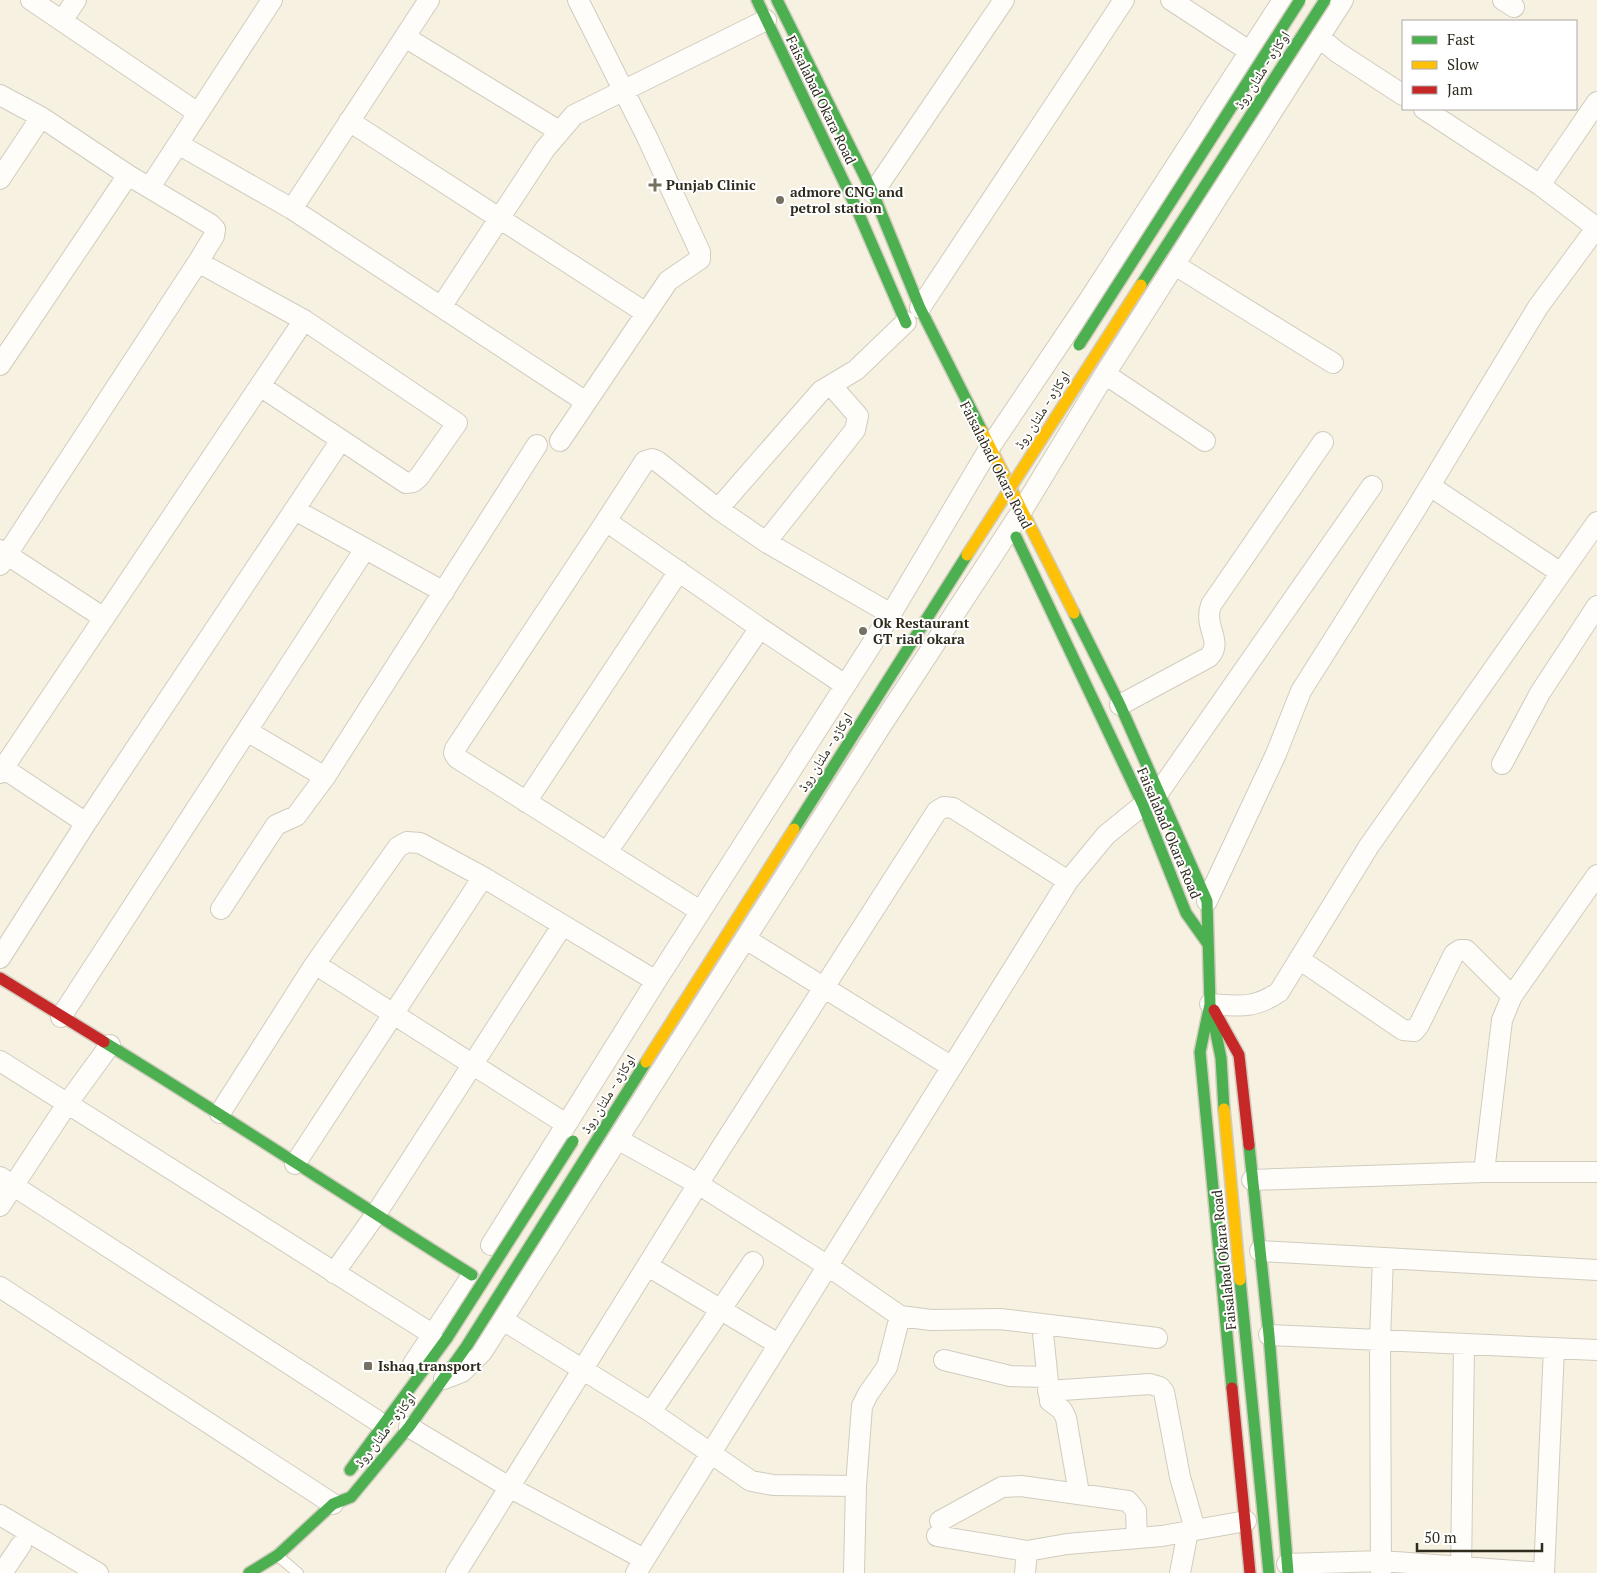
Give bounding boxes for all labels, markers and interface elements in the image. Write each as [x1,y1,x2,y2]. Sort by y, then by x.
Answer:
legend [1402,20,1577,110]
street label: اوکاڑہ - ملتان روڈ [1229,27,1294,113]
text: Fast [1447,29,1475,49]
street label: Faisalabad Okara Road [782,32,861,167]
text: Slow [1447,54,1480,74]
text: Jam [1447,79,1473,99]
place label: Punjab Clinic [666,175,756,194]
marker: Punjab Clinic [648,178,662,192]
place label: admore CNG and petrol station [790,182,904,217]
marker: admore CNG and petrol station [774,194,786,206]
street label: اوکاڑہ - ملتان روڈ [1009,367,1074,453]
street label: Faisalabad Okara Road [956,398,1037,532]
place label: Ok Restaurant GT riad okara [873,613,970,648]
marker: Ok Restaurant GT riad okara [857,625,869,637]
street label: اوکاڑہ - ملتان روڈ [793,709,856,795]
street label: Faisalabad Okara Road [1133,764,1206,902]
street label: اوکاڑہ - ملتان روڈ [576,1051,639,1137]
street label: Faisalabad Okara Road [1207,1189,1240,1331]
place label: Ishaq transport [378,1356,482,1375]
marker: Ishaq transport [362,1360,374,1372]
street label: اوکاڑہ - ملتان روڈ [349,1388,420,1471]
scale bar [1417,1520,1542,1552]
text: 50 m [1424,1527,1457,1547]

